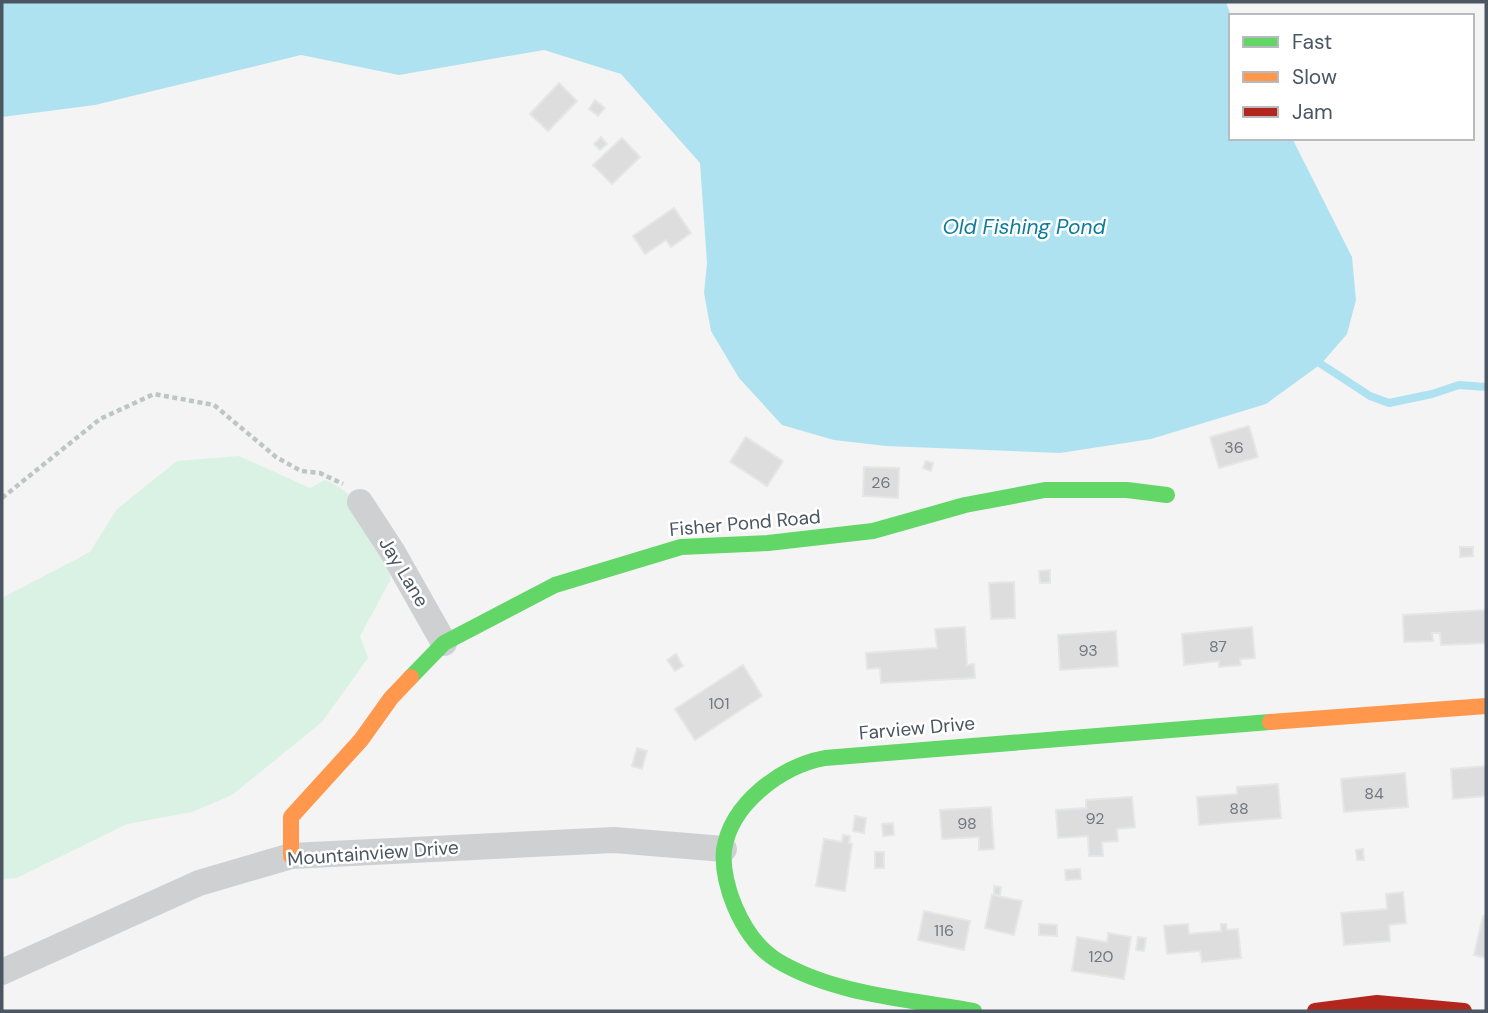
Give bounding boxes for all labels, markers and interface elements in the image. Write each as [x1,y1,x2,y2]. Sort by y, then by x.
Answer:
legend [1229,14,1474,140]
text: Fast [1292,28,1332,56]
text: Slow [1292,63,1337,91]
text: Jam [1292,98,1333,126]
water label: Old Fishing Pond [942,213,1106,241]
house number: 36 [1224,437,1244,458]
house number: 26 [871,472,891,493]
street label: Fisher Pond Road [668,504,822,542]
street label: Jay Lane [373,532,435,612]
house number: 87 [1209,636,1227,657]
house number: 93 [1078,640,1098,661]
house number: 101 [709,693,729,714]
street label: Farview Drive [858,710,976,746]
house number: 84 [1364,783,1384,804]
house number: 88 [1229,798,1249,819]
house number: 92 [1086,808,1105,829]
house number: 98 [957,813,977,834]
street label: Mountainview Drive [287,835,459,871]
house number: 116 [934,920,954,941]
house number: 120 [1089,946,1114,967]

